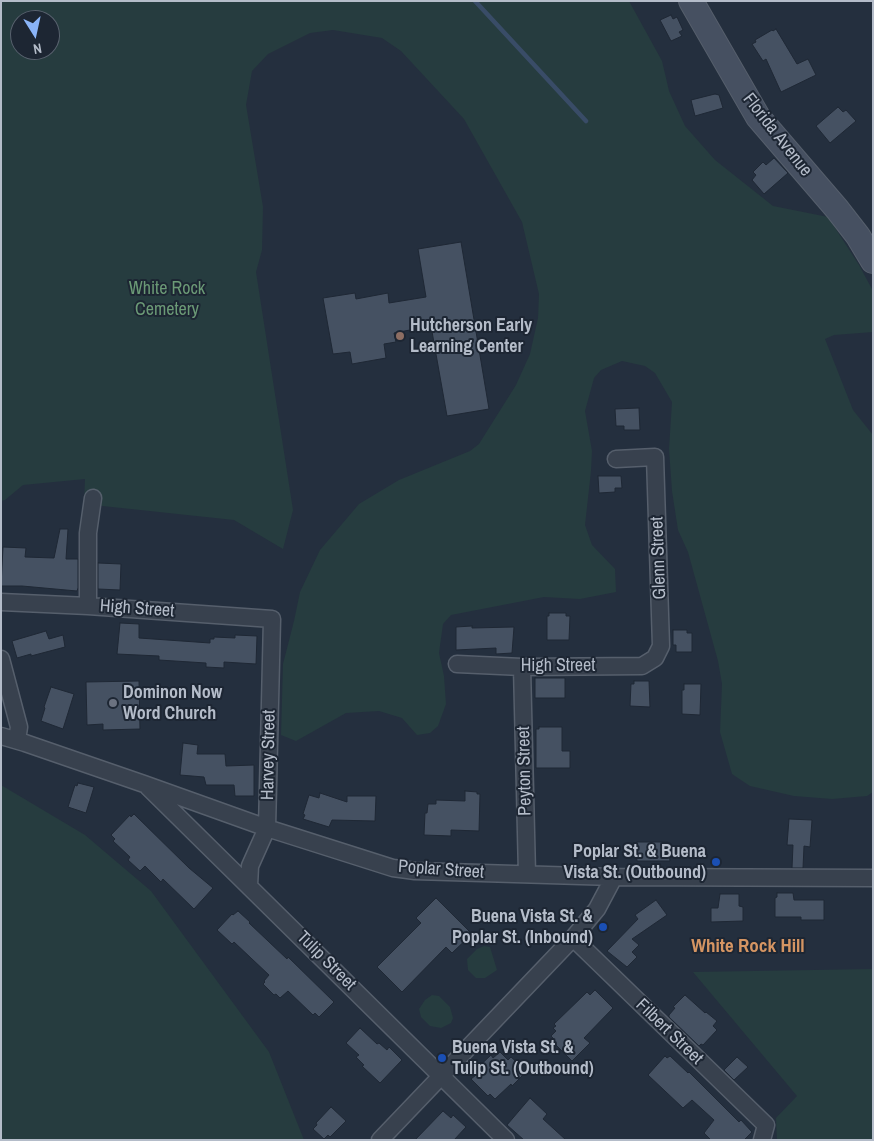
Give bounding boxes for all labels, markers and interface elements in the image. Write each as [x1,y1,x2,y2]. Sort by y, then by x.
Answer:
north arrow [10,10,60,60]
text: N [32,39,43,58]
street label: Florida Avenue [738,89,816,181]
park label: White Rock Cemetery [129,278,205,320]
place label: Hutcherson Early Learning Center [410,315,532,358]
marker: Hutcherson Early Learning Center [394,330,406,342]
street label: Glenn Street [647,516,671,600]
street label: High Street [99,596,175,622]
street label: High Street [521,655,595,677]
place label: Dominon Now Word Church [123,682,222,724]
marker: Dominon Now Word Church [107,697,119,709]
street label: Harvey Street [257,710,281,800]
street label: Peyton Street [513,726,537,816]
place label: Poplar St. & Buena Vista St. (Outbound) [564,841,706,884]
street label: Poplar Street [397,856,485,884]
marker: Poplar St. & Buena Vista St. (Outbound) [710,856,722,868]
place label: Buena Vista St. & Poplar St. (Inbound) [452,906,593,949]
marker: Buena Vista St. & Poplar St. (Inbound) [597,921,609,933]
street label: Tulip Street [292,927,360,995]
district label: White Rock Hill [691,936,805,958]
street label: Filbert Street [631,995,707,1069]
place label: Buena Vista St. & Tulip St. (Outbound) [452,1037,594,1080]
marker: Buena Vista St. & Tulip St. (Outbound) [436,1052,448,1064]

